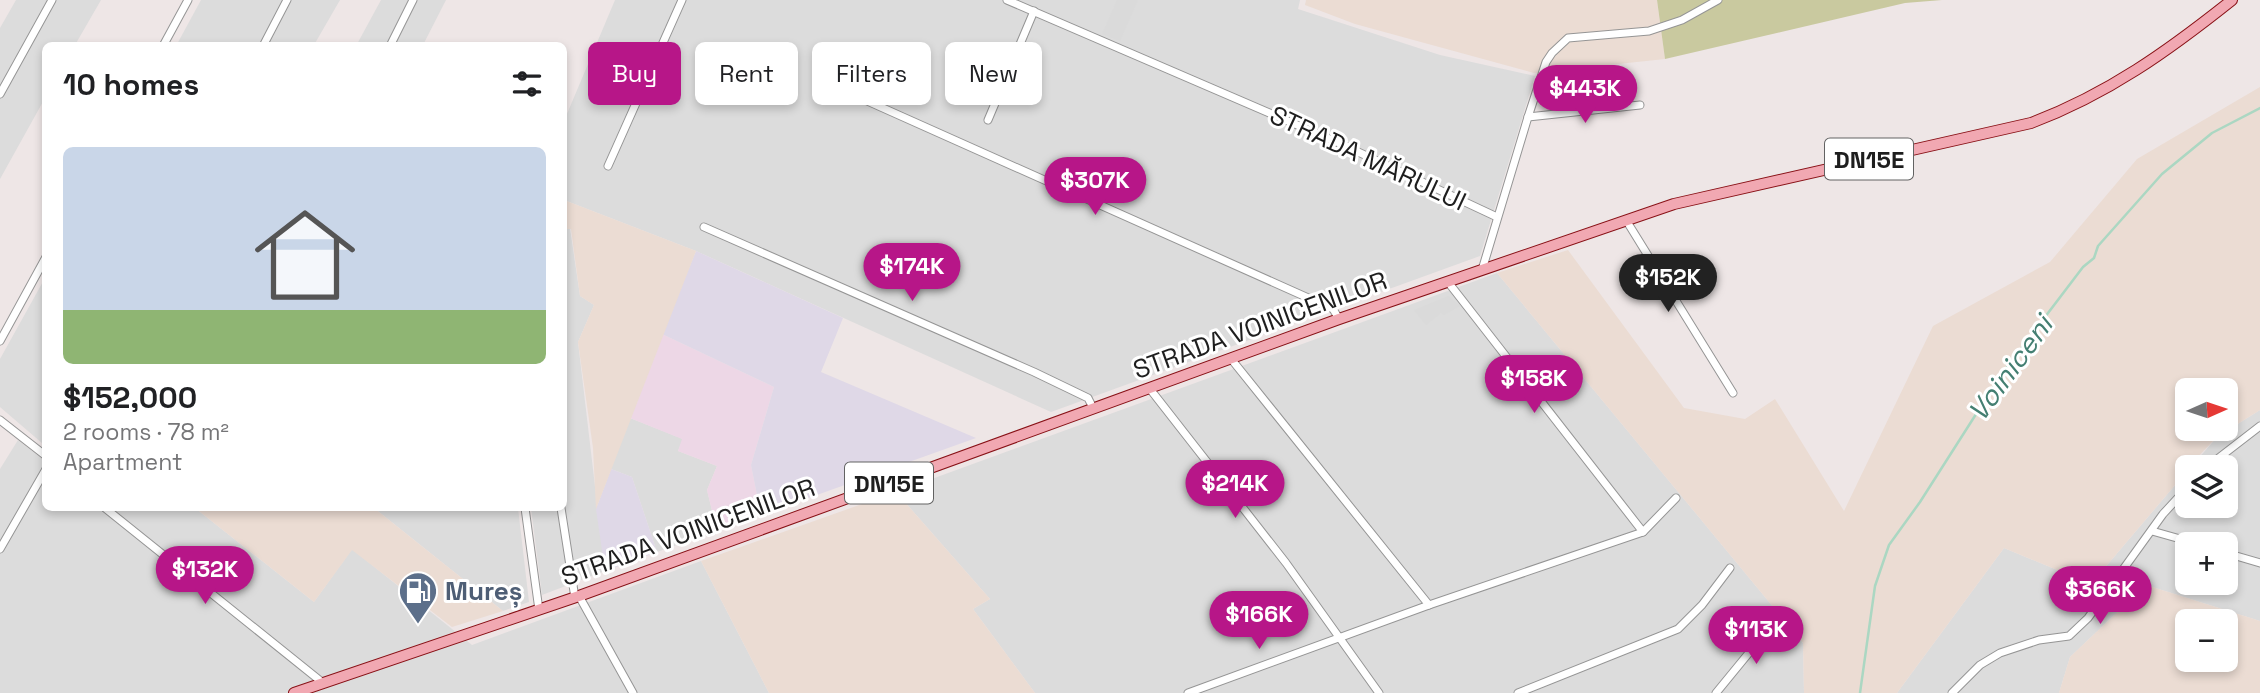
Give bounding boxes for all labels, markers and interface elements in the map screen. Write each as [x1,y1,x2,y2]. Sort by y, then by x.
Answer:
chip: Buy [588,42,681,105]
chip: Rent [695,42,798,105]
chip: Filters [812,42,931,105]
chip: New [945,42,1042,105]
text: 10 homes [63,65,199,104]
icon: filters [508,65,546,103]
pin: $443K [1536,66,1634,125]
text: $443K [1549,73,1621,103]
street label: STRADA MĂRULUI [1264,98,1472,218]
road number: DN15E [1825,139,1913,180]
pin: $307K [1046,158,1144,217]
text: $307K [1060,165,1130,195]
icon: home [242,192,368,318]
pin: $174K [863,244,961,303]
text: $174K [879,251,945,281]
pin: $152K [1619,254,1717,314]
text: $152K [1635,262,1701,292]
street label: STRADA VOINICENILOR [1128,263,1392,387]
water label: Voiniceni [1960,306,2062,428]
pin: $158K [1485,356,1583,415]
text: $158K [1501,363,1567,393]
text: $152,000 [63,378,197,417]
north arrow [2175,378,2238,441]
map controls [2175,378,2238,672]
text: 2 rooms · 78 m² [63,417,229,447]
text: Apartment [63,447,183,477]
button: layers [2175,455,2238,518]
pin: $214K [1186,461,1284,520]
road number: DN15E [845,462,933,504]
text: $214K [1201,468,1269,498]
street label: STRADA VOINICENILOR [556,470,820,594]
button: + [2175,532,2238,595]
pin: $132K [156,546,254,606]
text: $132K [172,554,238,584]
pin: $366K [2051,566,2149,626]
fuel station icon: Mureș [397,570,439,625]
place label: Mureș [445,574,522,608]
text: $366K [2065,574,2135,604]
pin: $166K [1210,592,1308,651]
text: $166K [1225,599,1293,629]
pin: $113K [1707,606,1805,666]
button: − [2175,609,2238,672]
text: $113K [1724,614,1788,644]

